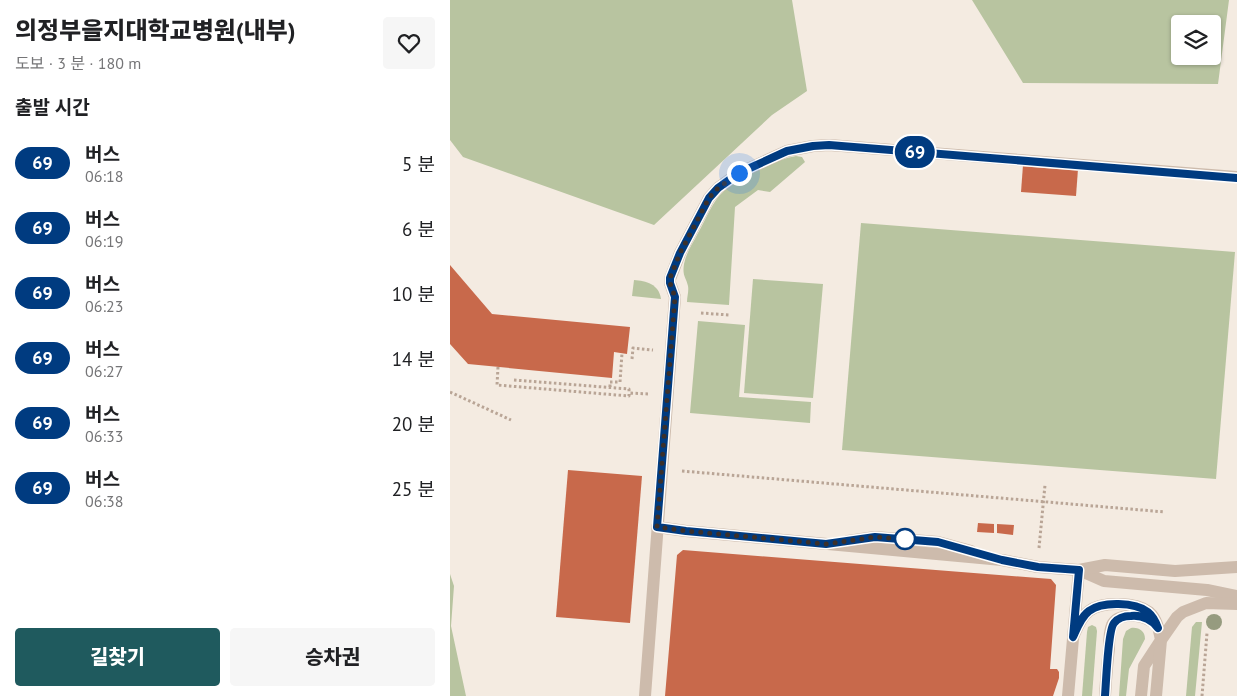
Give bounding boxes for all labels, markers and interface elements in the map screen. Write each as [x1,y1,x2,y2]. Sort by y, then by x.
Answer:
text: 의정부을지대학교병원(내부) [15,15,296,46]
map controls [1171,15,1221,65]
button: layers [1171,15,1221,65]
button: heart [383,17,435,69]
text: 도보 · 3 분 · 180 m [15,53,141,73]
text: 출발 시간 [15,95,90,119]
line badge: 69 [892,136,938,168]
text: 69 [905,140,925,163]
text: 버스 [85,142,120,166]
text: 69 [32,151,53,174]
text: 5 분 [402,152,435,176]
your location [727,161,752,186]
text: 06:18 [85,166,123,186]
text: 버스 [85,207,120,231]
text: 69 [32,216,53,239]
text: 6 분 [402,217,435,241]
text: 06:19 [85,231,123,251]
text: 버스 [85,272,120,296]
text: 69 [32,281,53,304]
text: 10 분 [392,282,435,306]
text: 06:23 [85,296,123,316]
text: 버스 [85,337,120,361]
text: 69 [32,346,53,369]
text: 14 분 [392,347,435,371]
text: 06:27 [85,361,123,381]
text: 버스 [85,402,120,426]
text: 69 [32,411,53,434]
text: 20 분 [392,412,435,436]
text: 06:33 [85,426,123,446]
text: 버스 [85,467,120,491]
text: 69 [32,476,53,499]
text: 25 분 [392,477,435,501]
text: 06:38 [85,491,123,511]
unlabelled marker [894,528,916,550]
button: 길찾기 [15,628,220,686]
button: 승차권 [230,628,435,686]

